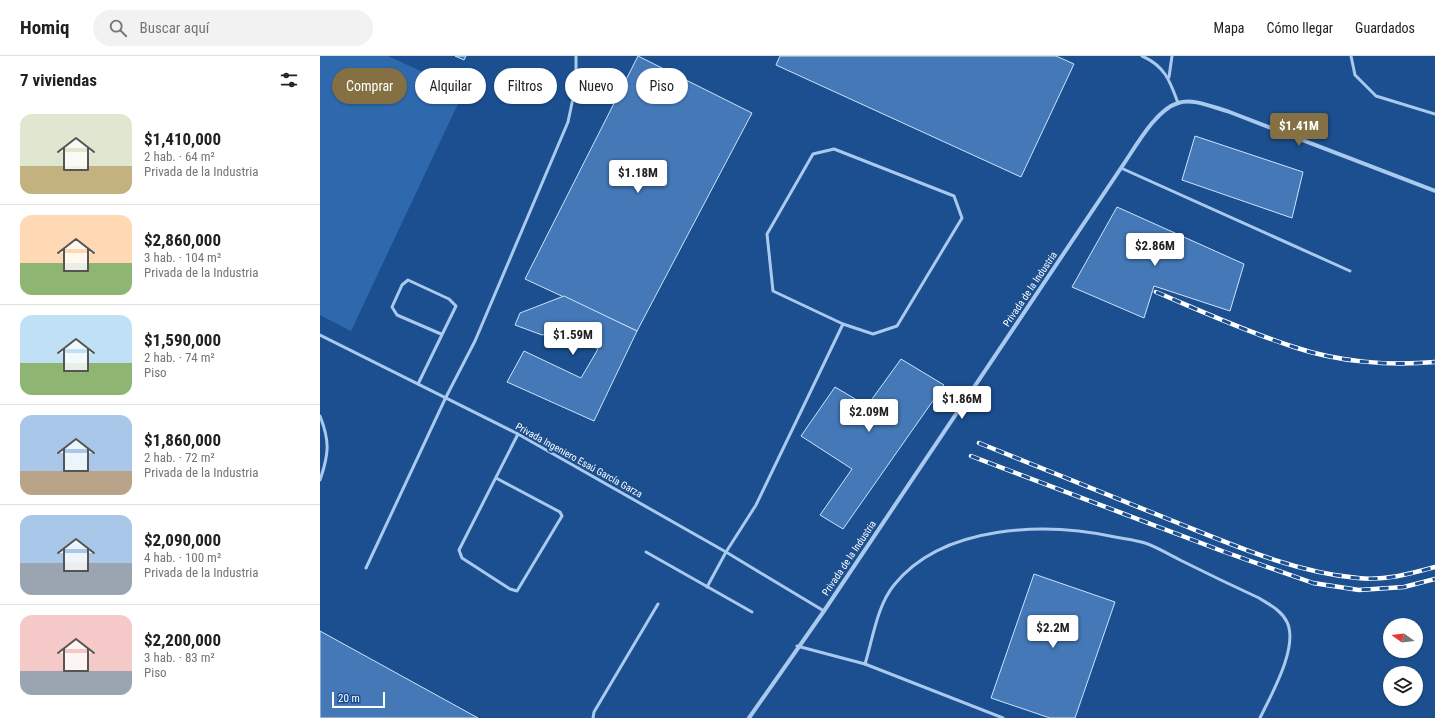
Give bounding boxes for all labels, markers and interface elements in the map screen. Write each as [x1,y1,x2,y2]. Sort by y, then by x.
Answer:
search box [93,10,373,46]
text: Homiq [20,16,69,39]
icon: search [107,17,129,39]
text: Buscar aquí [139,19,209,37]
text: Mapa [1214,20,1245,36]
text: Cómo llegar [1267,20,1333,36]
text: Guardados [1355,20,1415,36]
chip: Comprar [332,68,407,104]
chip: Alquilar [415,68,486,104]
chip: Filtros [494,68,557,104]
chip: Nuevo [565,68,628,104]
chip: Piso [636,68,688,104]
icon: filters [278,69,300,91]
text: 7 viviendas [20,70,97,90]
pin: $1.41M [1266,113,1332,147]
text: $1.41M [1279,118,1319,133]
text: $1,410,000 [144,129,221,149]
icon: home [52,130,100,178]
text: 2 hab. · 64 m² [144,149,215,164]
pin: $1.18M [605,160,671,194]
text: Privada de la Industria [144,164,258,179]
text: $1.18M [618,165,658,180]
text: $2,860,000 [144,230,221,250]
icon: home [52,231,100,279]
pin: $2.86M [1122,233,1188,267]
text: $2.86M [1135,238,1175,253]
street label: Privada de la Industria [1001,249,1059,329]
text: 3 hab. · 104 m² [144,250,221,265]
text: Privada de la Industria [144,265,258,280]
pin: $1.59M [540,322,606,356]
text: $1.59M [553,327,593,342]
text: $1,590,000 [144,330,221,350]
icon: home [52,331,100,379]
text: 2 hab. · 74 m² [144,350,215,365]
text: Piso [144,365,167,380]
pin: $1.86M [929,386,995,420]
text: $1.86M [942,391,982,406]
pin: $2.09M [836,399,902,433]
text: $2.09M [849,404,889,419]
street label: Privada Ingeniero Esaú García Garza [514,421,644,500]
text: $1,860,000 [144,430,221,450]
icon: home [52,431,100,479]
text: 2 hab. · 72 m² [144,450,215,465]
text: Privada de la Industria [144,465,258,480]
street label: Privada de la Industria [820,518,878,598]
text: $2,090,000 [144,530,221,550]
icon: home [52,531,100,579]
text: 4 hab. · 100 m² [144,550,221,565]
text: Privada de la Industria [144,565,258,580]
pin: $2.2M [1025,615,1081,649]
north arrow [1383,618,1423,658]
map controls [1383,618,1423,706]
text: $2.2M [1036,620,1070,635]
text: $2,200,000 [144,630,221,650]
icon: home [52,631,100,679]
text: 3 hab. · 83 m² [144,650,215,665]
text: Piso [144,665,167,680]
button: layers [1383,666,1423,706]
scale bar [332,690,385,709]
text: 20 m [338,692,360,705]

